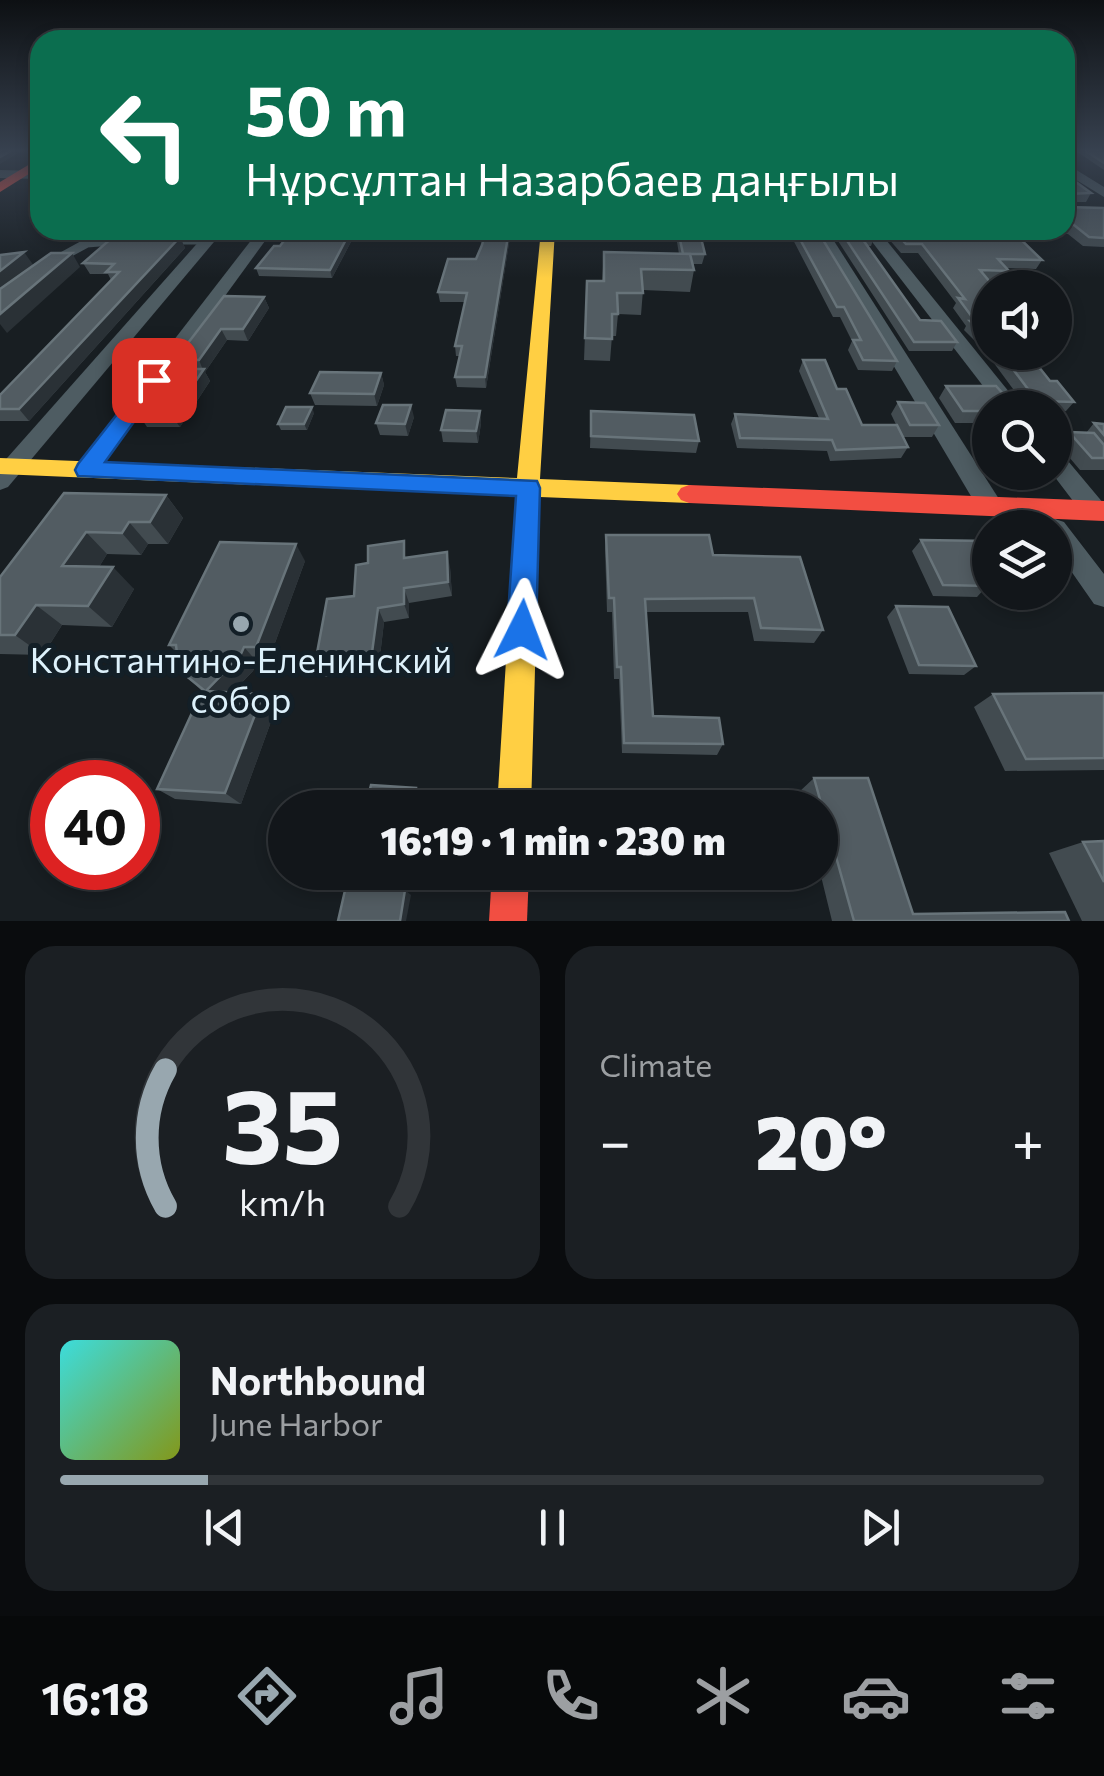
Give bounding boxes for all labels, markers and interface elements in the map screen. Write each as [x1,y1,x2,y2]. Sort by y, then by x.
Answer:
text: 50 m [245,65,407,150]
icon: left [80,70,210,200]
text: Нұрсұлтан Назарбаев даңғылы [245,150,899,205]
map controls [972,270,1072,610]
button: sound [972,270,1072,370]
pin [112,338,197,423]
icon: arrive [127,353,182,408]
button: search [972,390,1072,490]
button: layers [972,510,1072,610]
position arrow [470,578,574,682]
marker: Константино-Еленинский собор [230,613,252,635]
place label: Константино-Еленинский собор [30,637,452,720]
speed limit sign: 40 [30,760,160,890]
text: 16:19 · 1 min · 230 m [380,816,726,863]
text: Climate [600,1044,712,1084]
text: 35 [222,1058,343,1185]
text: 20° [755,1094,887,1185]
text: − [600,1106,631,1173]
text: + [1012,1106,1044,1173]
text: km/h [239,1180,326,1223]
text: Northbound [210,1356,426,1403]
text: June Harbor [210,1403,383,1443]
icon: previous [197,1500,252,1555]
icon: pause [525,1500,580,1555]
icon: next [853,1500,908,1555]
icon: directions [232,1661,302,1731]
icon: music [384,1661,454,1731]
icon: phone [536,1661,606,1731]
icon: climate [688,1661,758,1731]
icon: car [841,1661,911,1731]
icon: filters [993,1661,1063,1731]
text: 16:18 [41,1669,149,1724]

